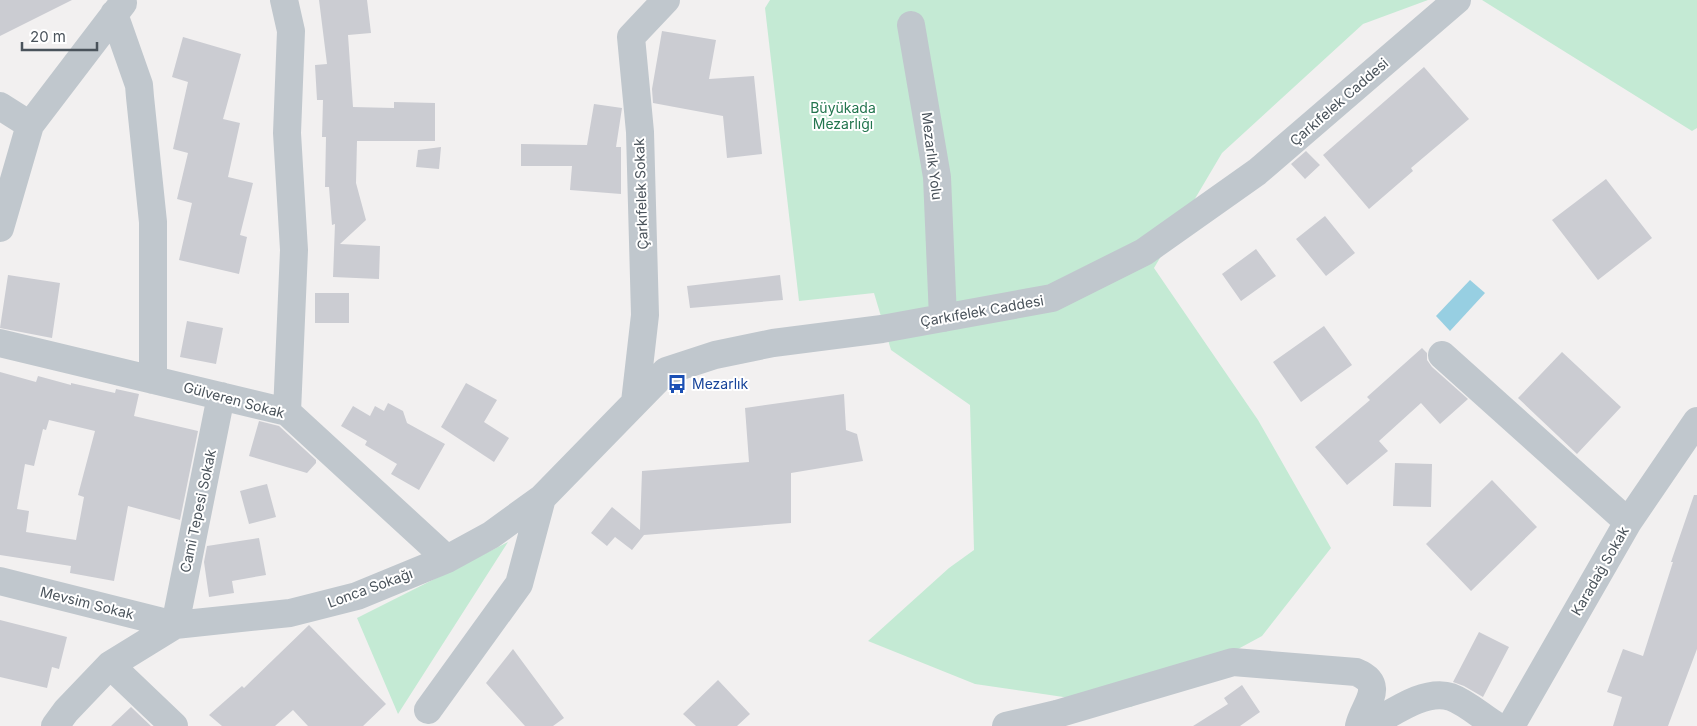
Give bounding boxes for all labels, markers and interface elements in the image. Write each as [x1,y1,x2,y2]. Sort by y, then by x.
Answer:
scale bar [22,20,98,52]
text: 20 m [30,27,66,46]
street label: Çarkıfelek Caddesi [1286,54,1391,149]
park label: Büyükada Mezarlığı [810,99,876,132]
street label: Mezarlık Yolu [919,111,946,201]
street label: Çarkıfelek Sokak [630,138,651,250]
street label: Çarkıfelek Caddesi [919,291,1045,330]
bus stop icon: Mezarlık [666,373,688,395]
place label: Mezarlık [692,375,748,392]
street label: Gülveren Sokak [182,378,287,421]
street label: Cami Tepesi Sokak [176,447,219,574]
street label: Karadağ Sokak [1567,523,1632,618]
street label: Lonca Sokağı [325,564,415,611]
street label: Mevsim Sokak [38,583,136,622]

